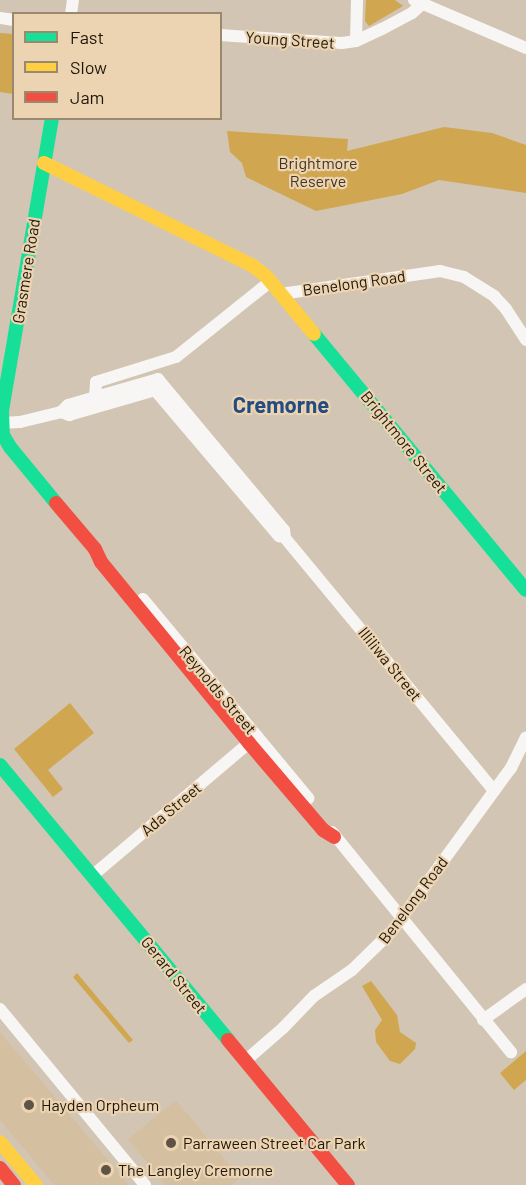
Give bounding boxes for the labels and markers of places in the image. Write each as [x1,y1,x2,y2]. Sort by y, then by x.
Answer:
place label: Hayden Orpheum [41,1095,159,1115]
marker: Hayden Orpheum [22,1098,36,1112]
place label: Parraween Street Car Park [183,1133,366,1153]
marker: Parraween Street Car Park [164,1136,178,1150]
place label: The Langley Cremorne [118,1160,273,1180]
marker: The Langley Cremorne [99,1163,113,1177]

